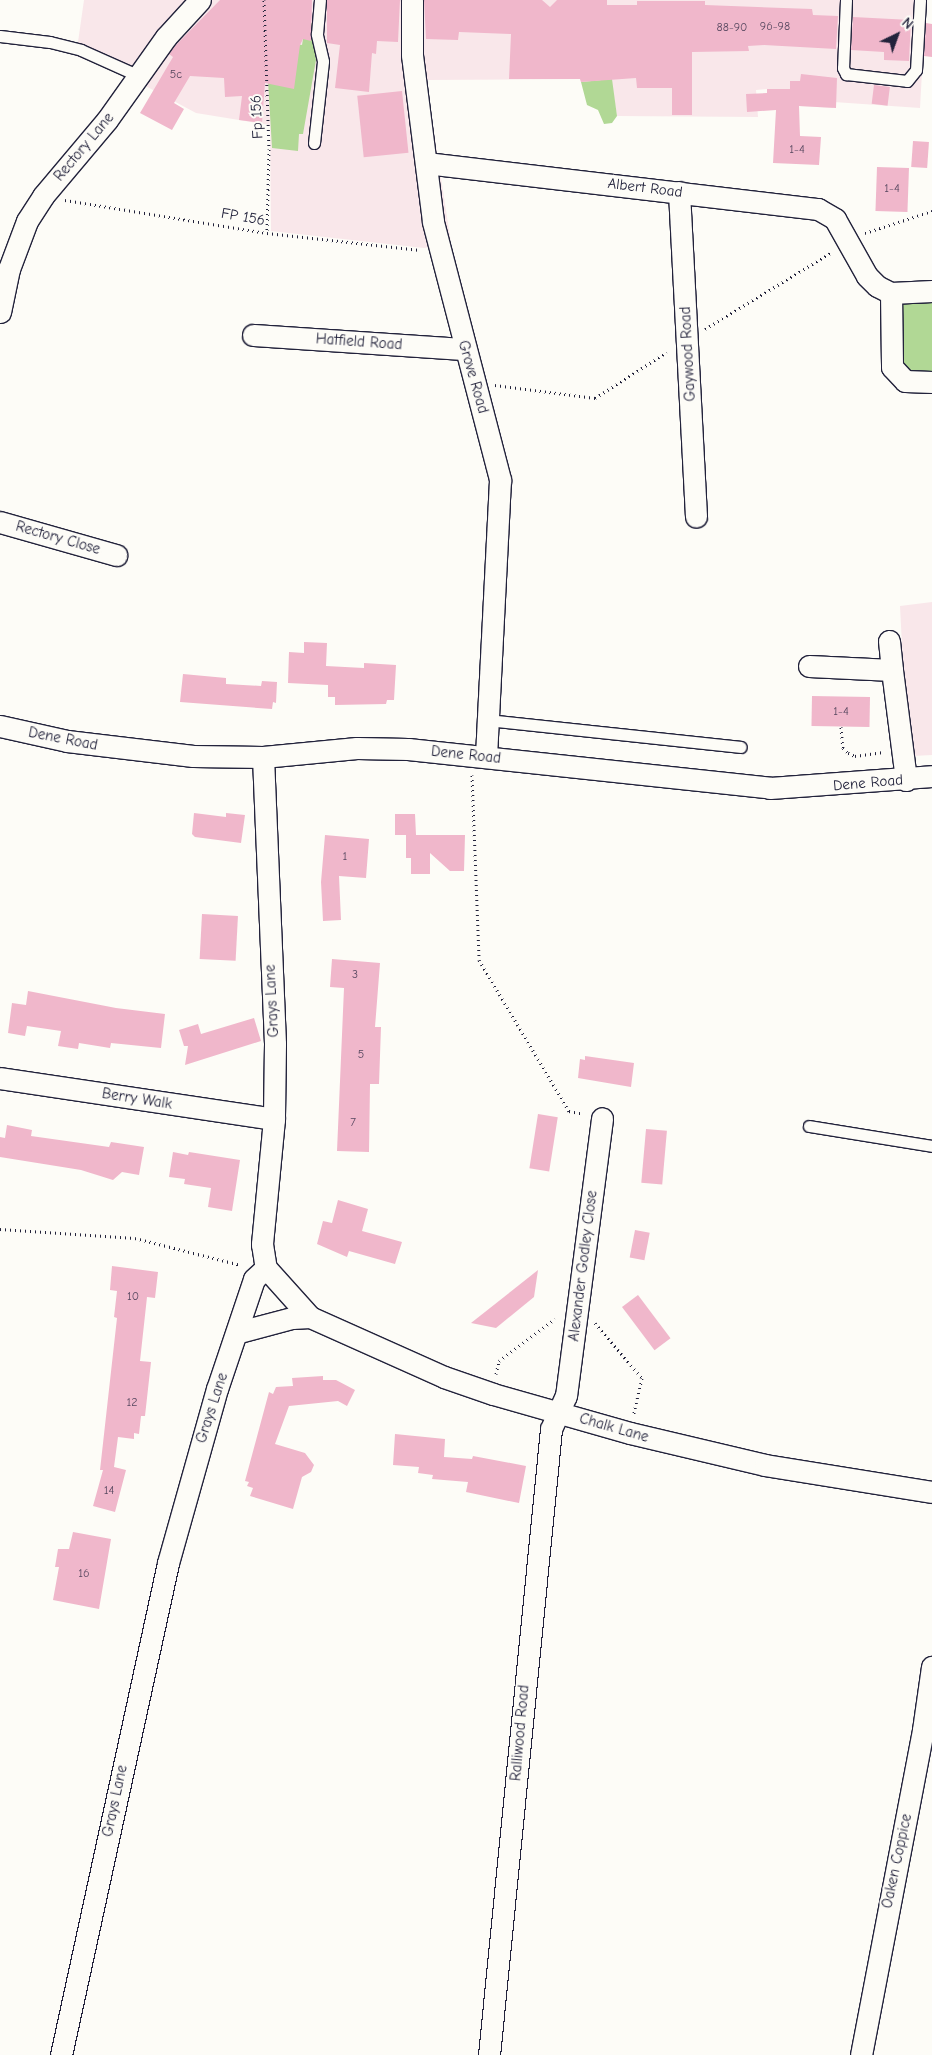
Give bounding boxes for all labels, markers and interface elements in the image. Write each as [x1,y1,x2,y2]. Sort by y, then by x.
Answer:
north arrow [872,10,922,60]
text: N [898,14,916,33]
house number: 96-98 [760,20,790,34]
house number: 88-90 [717,21,747,35]
house number: 5c [170,68,182,82]
street label: Fp 156 [247,95,267,139]
street label: Rectory Lane [50,109,118,185]
house number: 1-4 [789,143,805,157]
street label: Albert Road [607,174,683,202]
house number: 1-4 [884,182,900,196]
street label: FP 156 [220,204,266,230]
street label: Gaywood Road [677,306,699,402]
street label: Hatfield Road [315,330,403,354]
street label: Grove Road [454,338,492,416]
street label: Rectory Close [14,517,102,559]
house number: 1-4 [833,705,849,719]
street label: Dene Road [27,723,99,755]
street label: Dene Road [430,742,502,768]
street label: Dene Road [832,771,904,795]
house number: 1 [343,850,347,864]
street label: Grays Lane [261,964,283,1038]
house number: 3 [352,968,358,982]
house number: 5 [358,1048,364,1062]
street label: Berry Walk [101,1085,173,1113]
house number: 7 [350,1116,356,1130]
street label: Alexander Godley Close [565,1190,601,1342]
house number: 10 [127,1290,139,1304]
street label: Grays Lane [192,1371,232,1445]
house number: 12 [126,1396,138,1410]
street label: Chalk Lane [577,1410,651,1446]
house number: 14 [104,1484,114,1498]
house number: 16 [78,1567,90,1581]
street label: Ralliwood Road [507,1684,533,1782]
street label: Grays Lane [99,1763,131,1839]
street label: Oaken Coppice [878,1812,916,1910]

